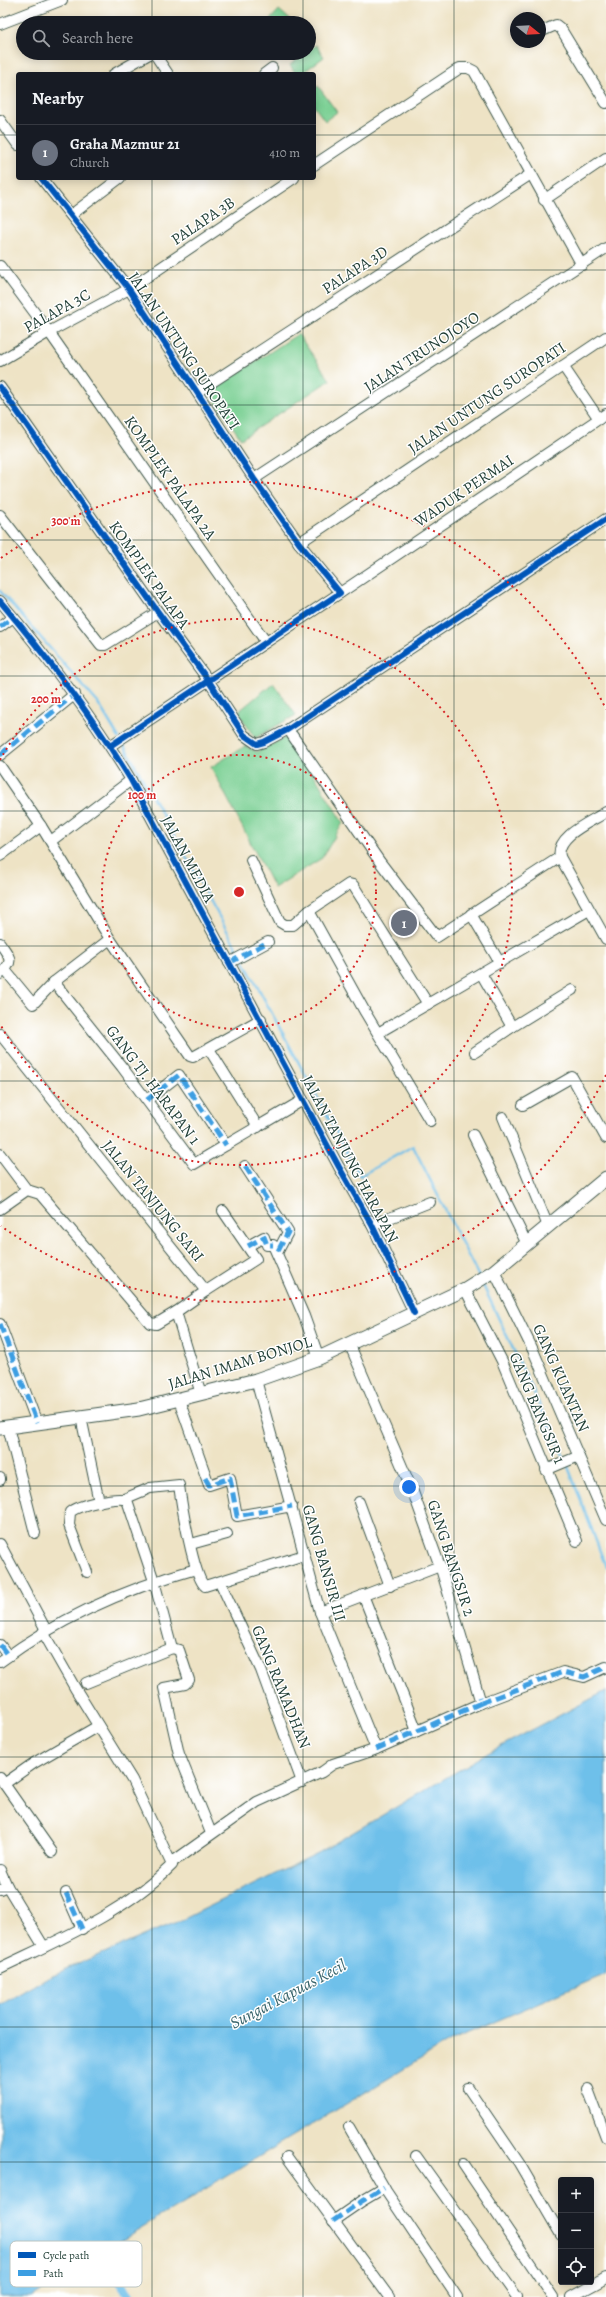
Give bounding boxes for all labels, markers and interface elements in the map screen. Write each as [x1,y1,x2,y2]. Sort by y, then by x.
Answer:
north arrow [510,12,546,48]
search box [16,16,316,60]
icon: search [30,27,52,49]
text: Search here [62,28,133,48]
text: Nearby [32,87,83,110]
text: Graha Mazmur 21 [70,134,180,154]
text: 1 [43,144,47,161]
text: 410 m [269,144,300,161]
text: Church [70,154,109,171]
street label: PALAPA 3B [167,192,239,250]
street label: PALAPA 3D [318,240,392,300]
street label: JALAN UNTUNG SUROPATI [123,268,245,434]
street label: PALAPA 3C [20,284,94,338]
street label: JALAN TRUNOJOYO [360,306,484,398]
street label: JALAN UNTUNG SUROPATI [404,337,570,459]
street label: KOMPLEK PALAPA 2A [119,411,222,545]
street label: WADUK PERMAI [409,450,518,533]
text: 300 m [51,513,81,529]
street label: KOMPLEK PALAPA [104,517,195,634]
text: 200 m [31,691,61,707]
text: 100 m [128,787,156,803]
street label: JALAN MEDIA [156,811,221,907]
centre of rings [232,885,246,899]
pin: 1 [391,908,417,938]
street label: GANG TJ. HARAPAN 1 [101,1021,206,1150]
street label: JALAN TANJUNG HARAPAN [296,1071,404,1247]
street label: JALAN TANJUNG SARI [97,1135,209,1267]
street label: GANG KUANTAN [527,1321,595,1435]
street label: JALAN IMAM BONJOL [166,1330,315,1395]
street label: GANG BANGSIR 1 [504,1349,571,1468]
your location [399,1477,419,1497]
street label: GANG BANGSIR 2 [422,1497,480,1619]
street label: GANG BANSIR III [297,1502,351,1624]
street label: GANG RAMADHAN [246,1622,316,1752]
water label: Sungai Kapuas Kecil [226,1953,351,2034]
map controls [558,2177,594,2285]
button: + [558,2177,594,2213]
button: − [558,2213,594,2249]
legend [10,2241,142,2287]
text: Cycle path [43,2248,90,2263]
button: locate [558,2249,594,2285]
text: Path [43,2266,64,2281]

